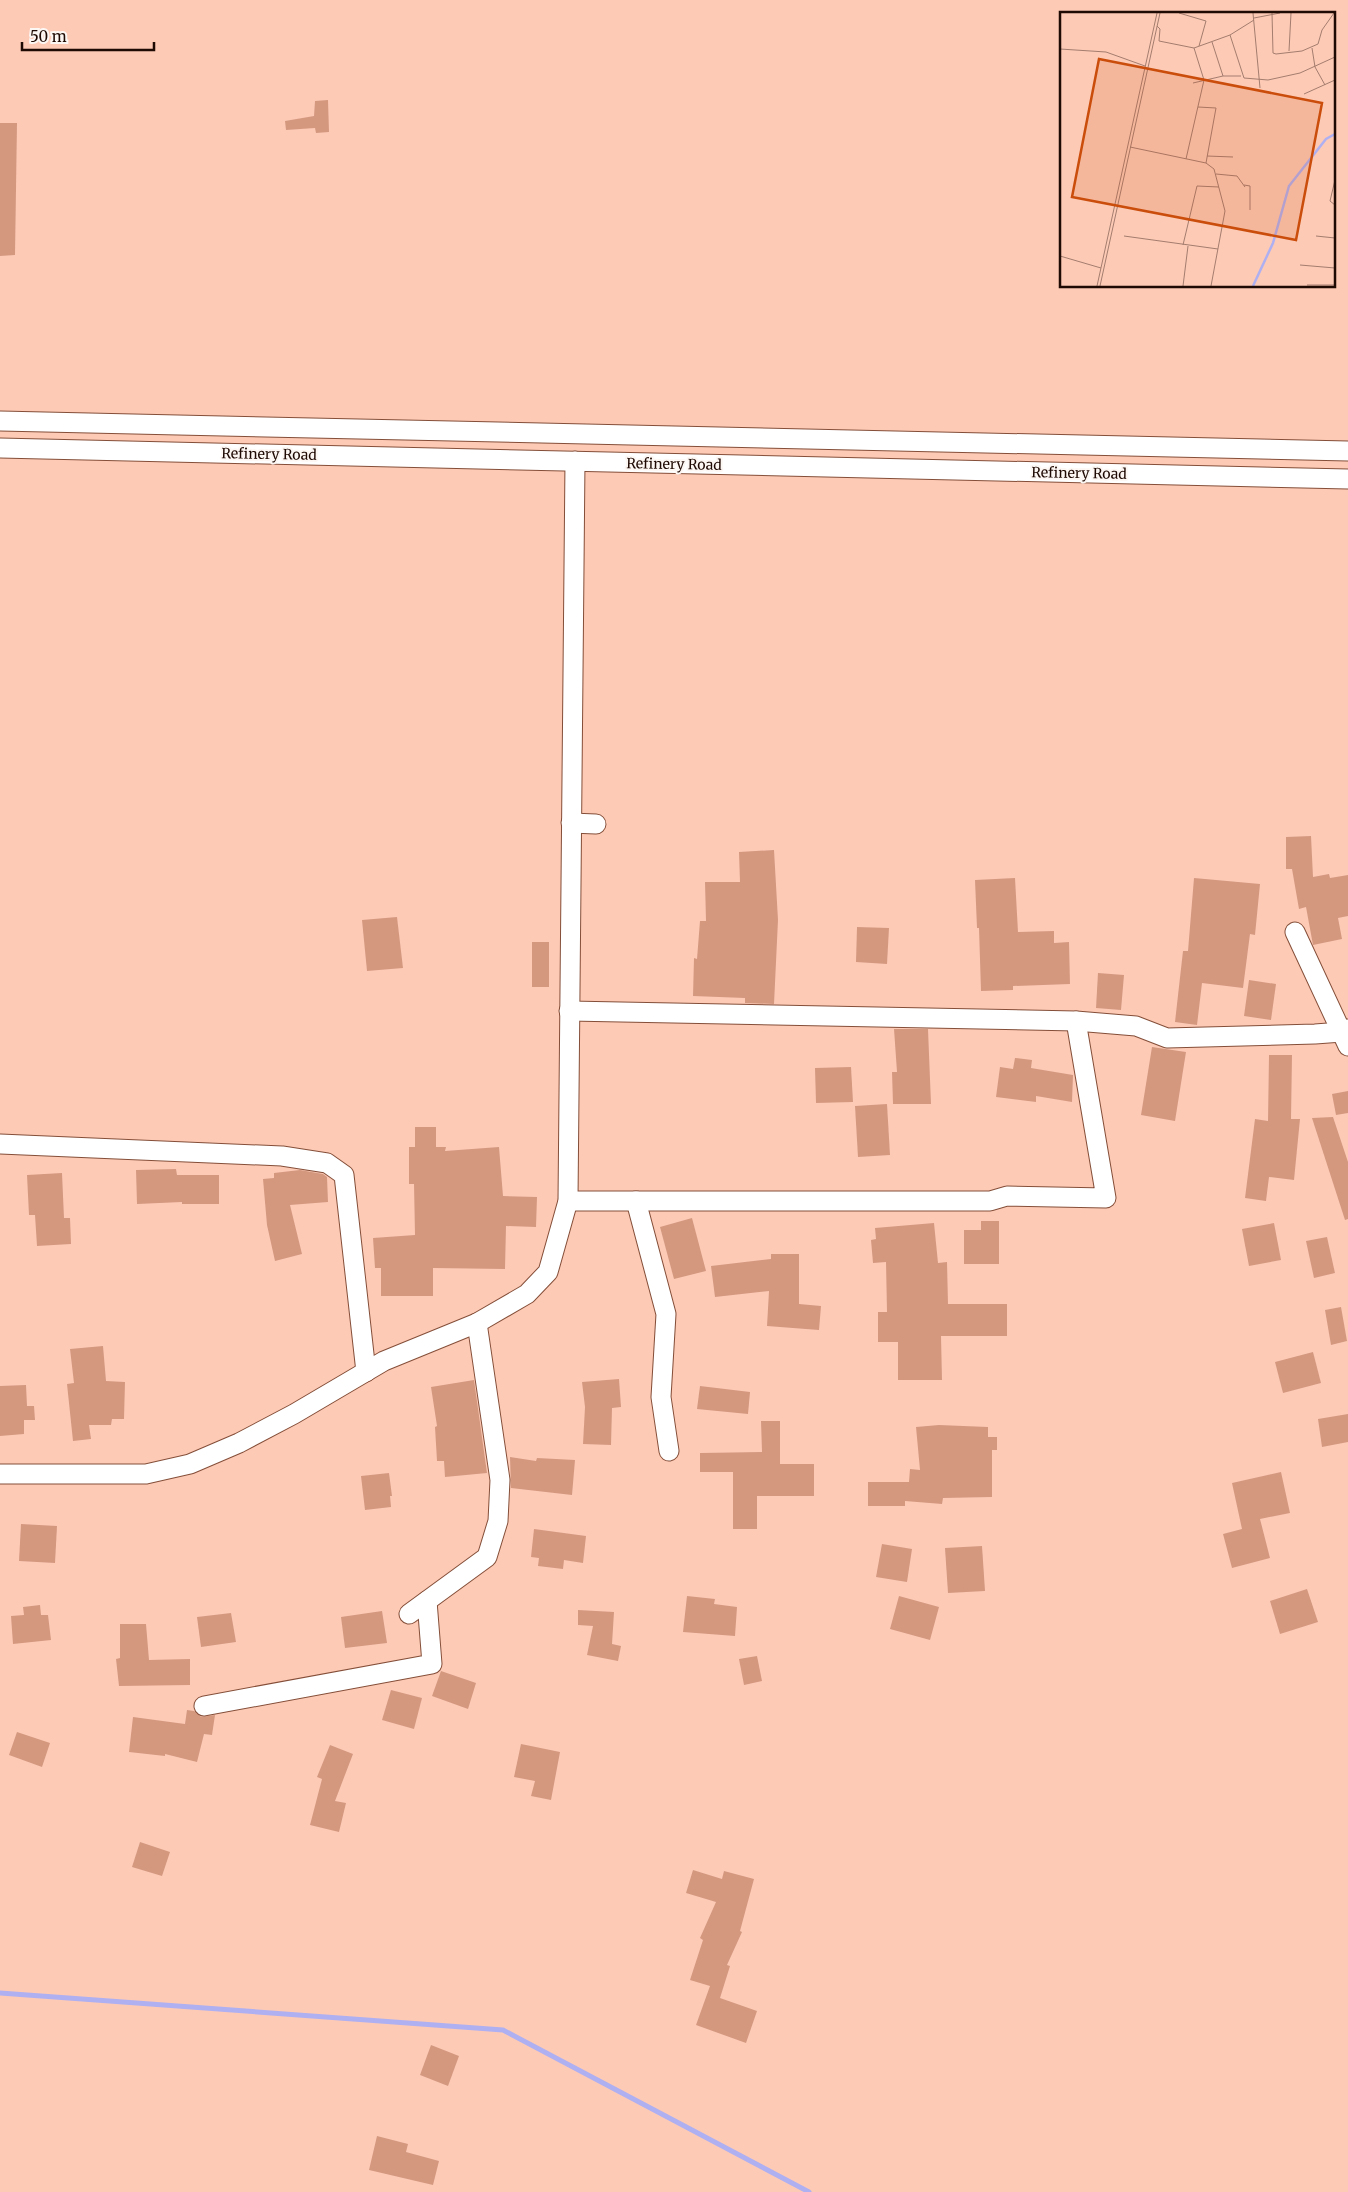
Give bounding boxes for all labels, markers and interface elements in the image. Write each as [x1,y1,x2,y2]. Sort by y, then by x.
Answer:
inset map [1060,12,1336,288]
scale bar [22,20,155,52]
text: 50 m [30,27,67,46]
street label: Refinery Road [221,444,317,464]
street label: Refinery Road [626,454,722,474]
street label: Refinery Road [1031,463,1127,483]

